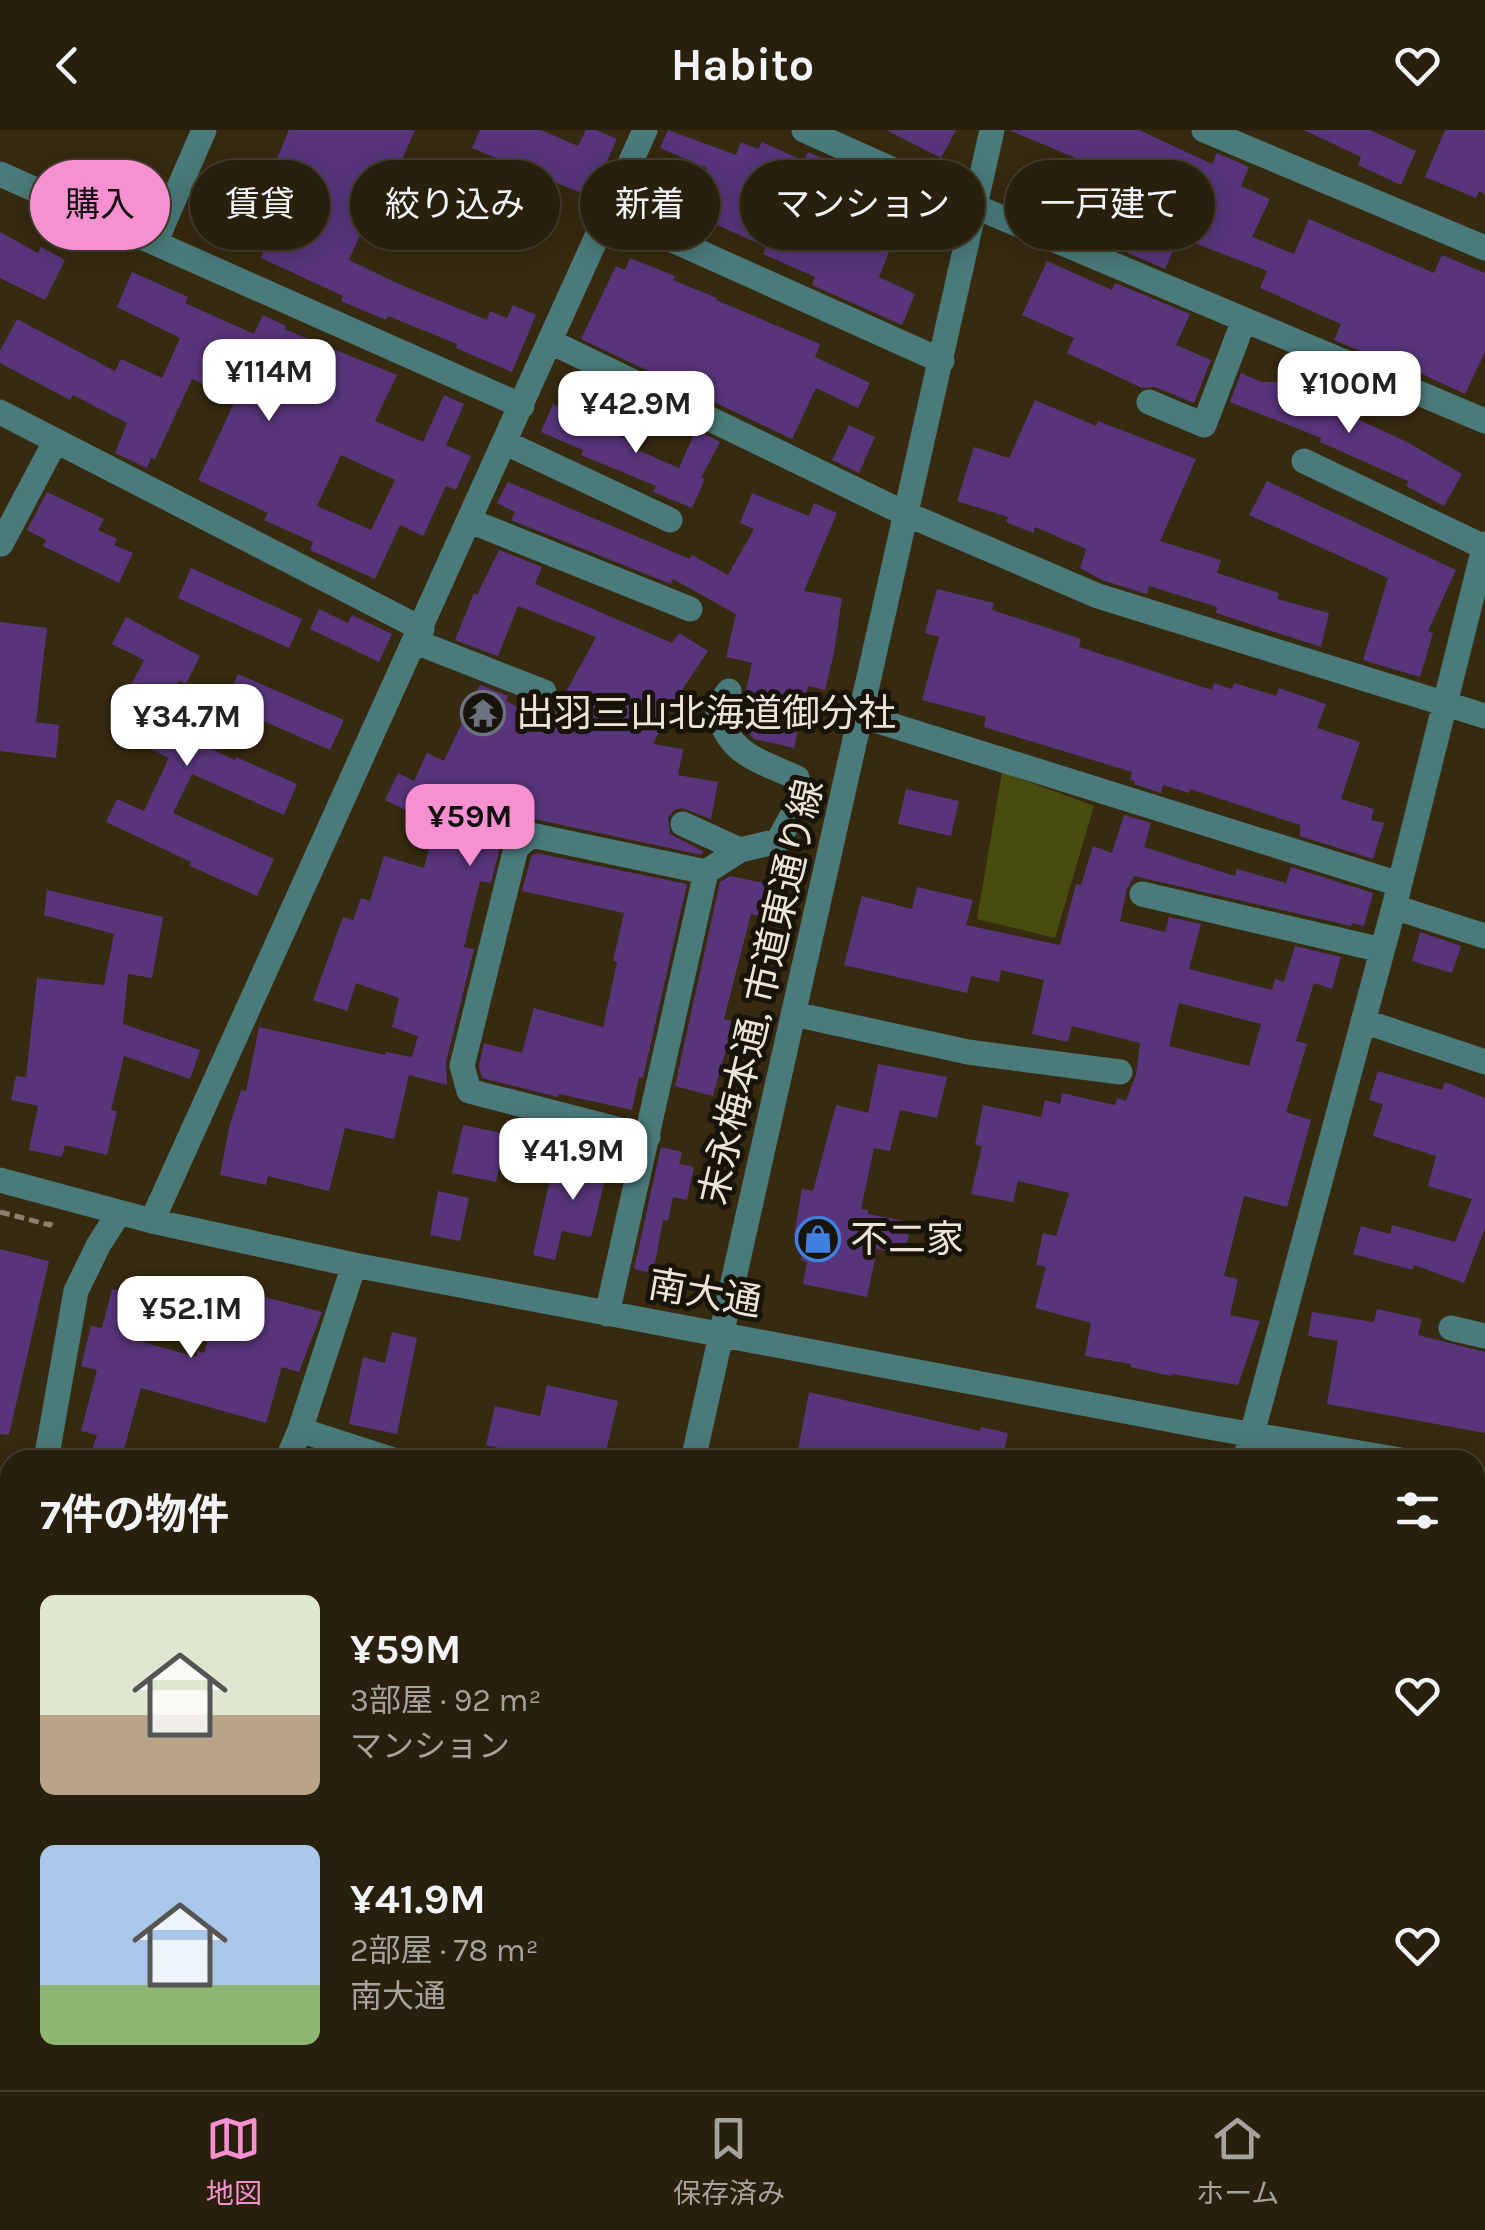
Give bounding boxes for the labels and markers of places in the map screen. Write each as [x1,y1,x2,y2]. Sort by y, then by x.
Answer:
pin: ¥114M [199,339,339,424]
pin: ¥100M [1279,351,1419,436]
pin: ¥42.9M [555,371,717,456]
pin: ¥34.7M [106,684,268,769]
temple icon: 出羽三山北海道御分社 [460,690,506,736]
place label: 出羽三山北海道御分社 [516,691,896,736]
pin: ¥59M [411,784,529,869]
pin: ¥41.9M [492,1118,654,1203]
shop icon: 不二家 [795,1216,841,1262]
place label: 不二家 [850,1217,964,1262]
pin: ¥52.1M [110,1276,272,1361]

